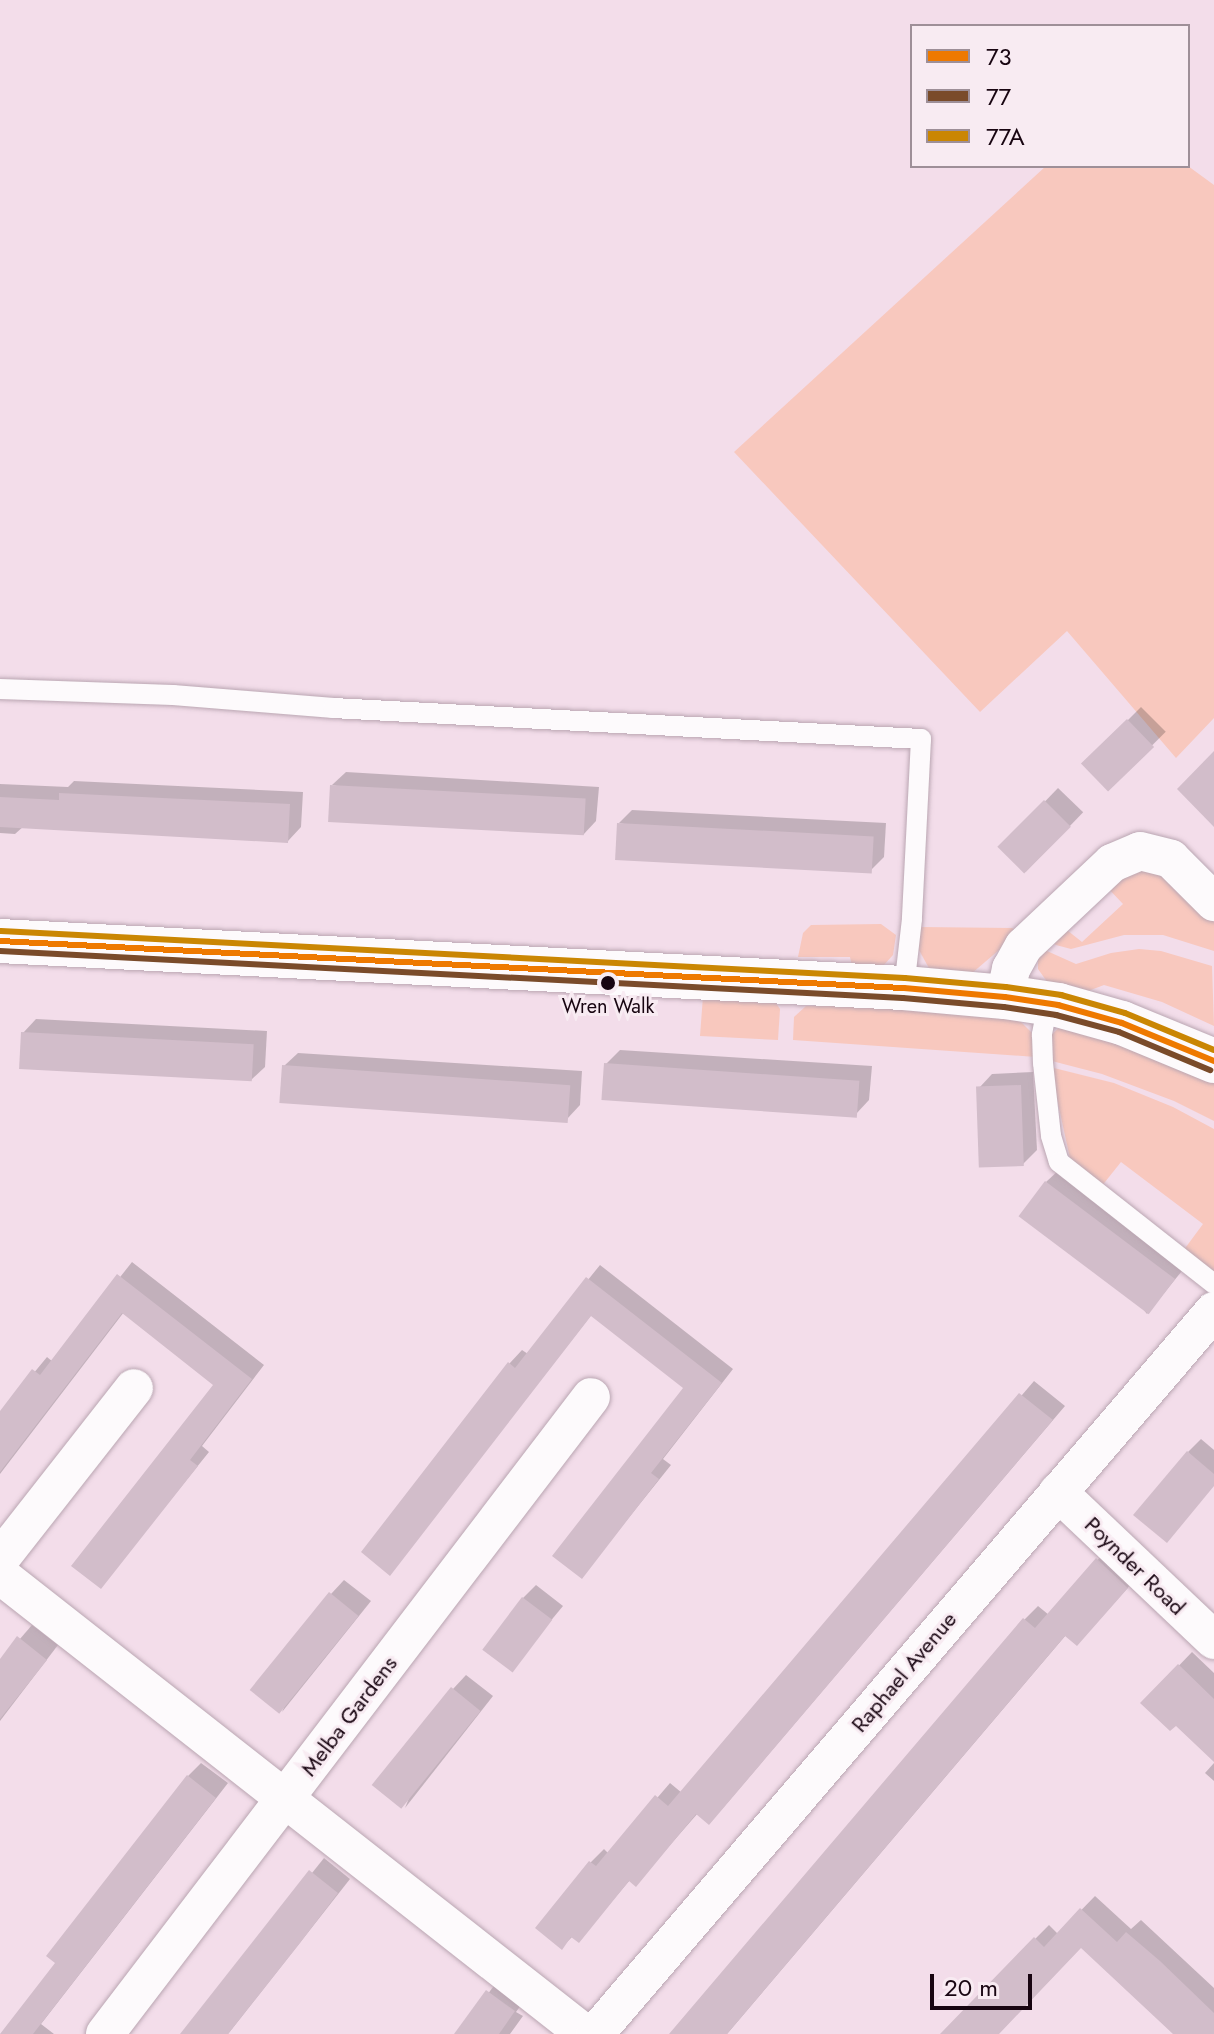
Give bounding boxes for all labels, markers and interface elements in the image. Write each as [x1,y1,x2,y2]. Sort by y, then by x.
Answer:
legend [910,24,1190,168]
text: 73 [986,39,1012,74]
text: 77 [986,79,1011,114]
text: 77A [986,119,1025,154]
marker: Wren Walk [600,975,616,991]
place label: Wren Walk [562,994,654,1018]
street label: Poynder Road [1079,1511,1191,1621]
street label: Raphael Avenue [846,1606,962,1738]
street label: Melba Gardens [295,1651,403,1781]
scale bar [934,1958,1036,2008]
text: 20 m [944,1970,998,2005]

